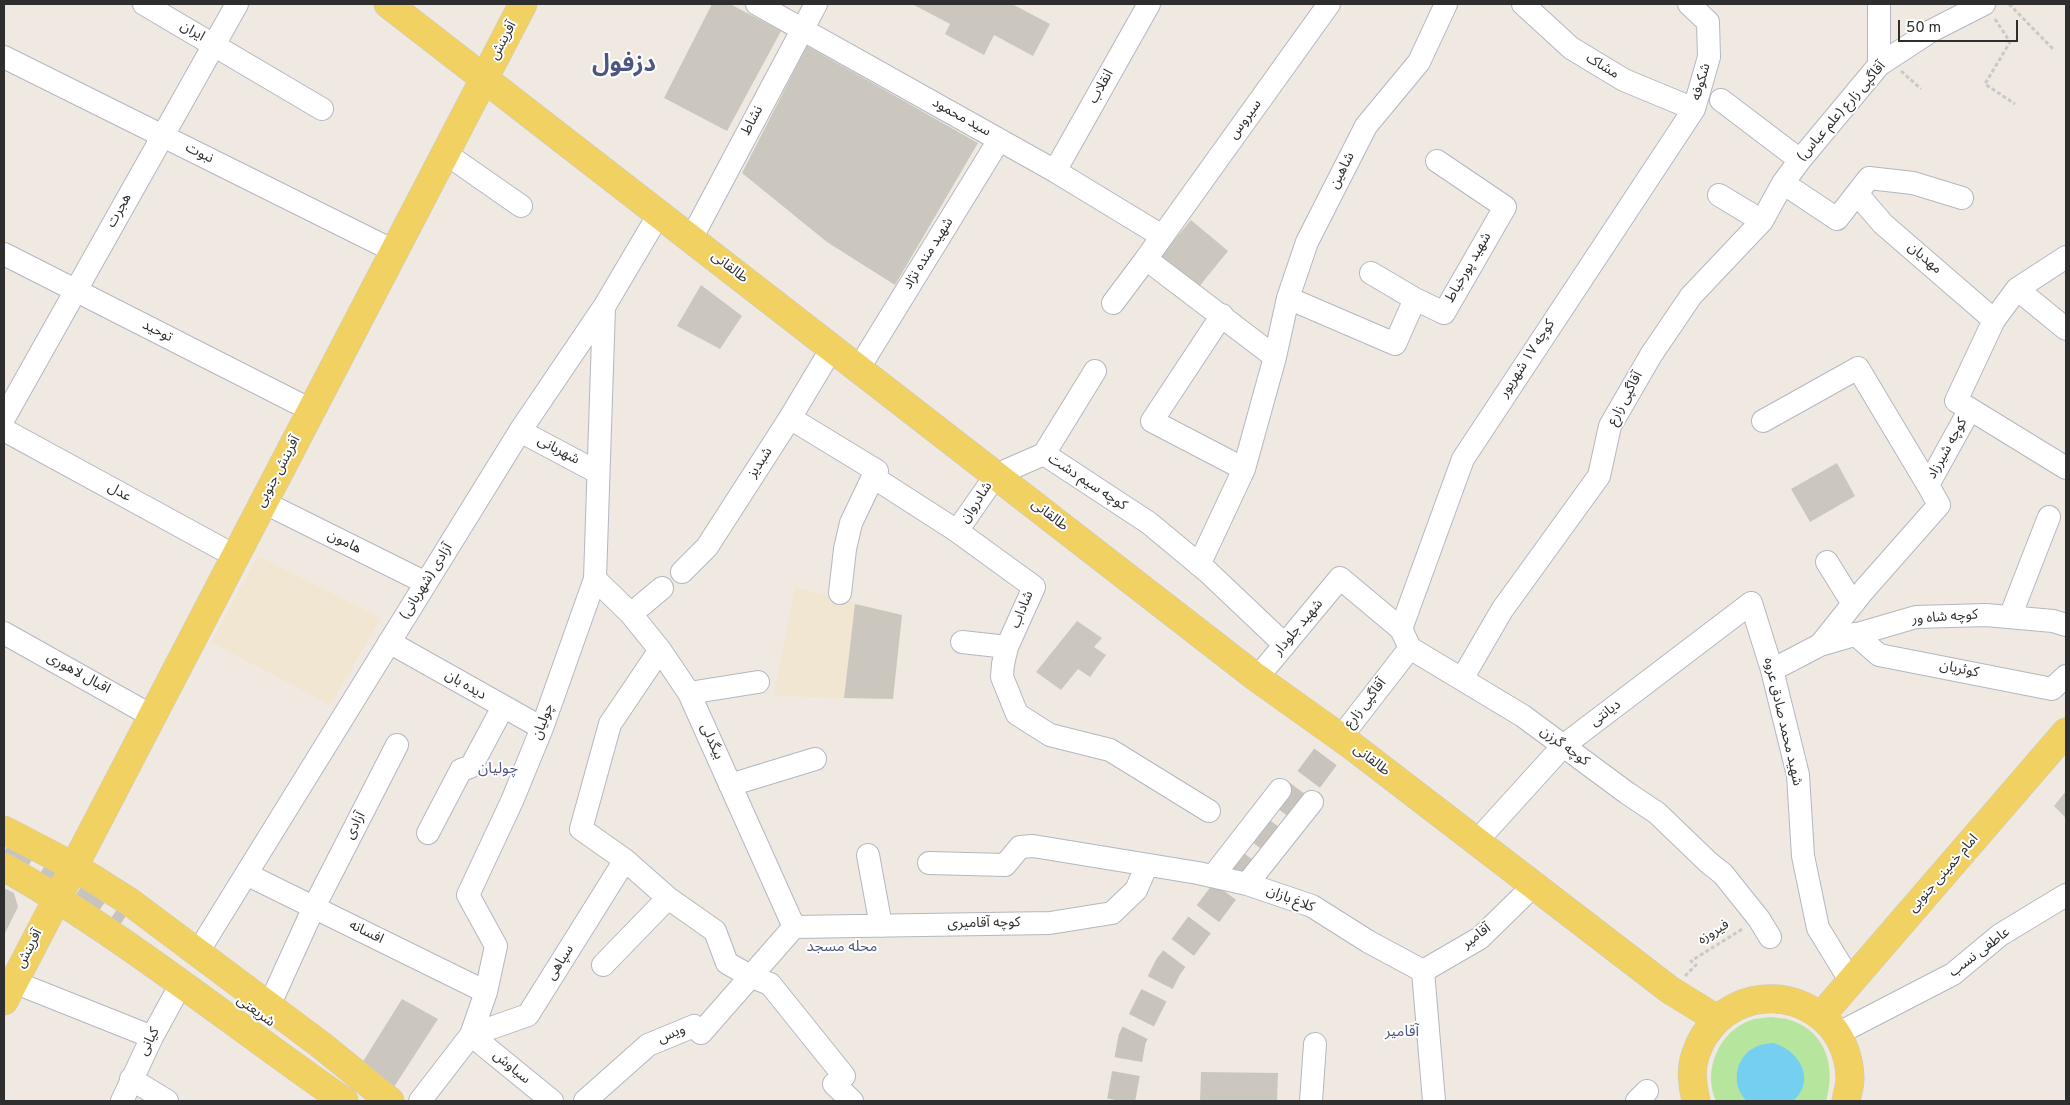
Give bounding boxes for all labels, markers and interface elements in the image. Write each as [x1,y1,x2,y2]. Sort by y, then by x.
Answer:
scale bar [1900,10,2020,42]
street label: ایران [177,18,207,46]
street label: آفرینش [487,19,521,63]
text: 50 m [1906,19,1941,38]
street label: مشاک [1582,51,1622,83]
district label: دزفول [592,52,656,80]
street label: آقاگپی زارع (علم عباس) [1794,59,1890,165]
street label: شکوفه [1689,62,1715,102]
street label: انقلاب [1086,67,1118,107]
street label: سید محمود [929,95,993,141]
street label: سیروس [1226,97,1266,143]
street label: نشاط [738,103,768,139]
street label: نبوت [182,140,216,168]
street label: شاهین [1327,150,1359,192]
street label: هجرت [104,191,136,231]
street label: شهید منده نژاد [900,215,958,293]
street label: شهید پورخیاط [1442,230,1496,306]
street label: مهدیان [1903,240,1945,278]
street label: طالقانی [707,248,751,288]
street label: توحید [139,317,175,347]
street label: کوچه ۱۷ شهریور [1497,317,1559,401]
street label: آقاگپی زارع [1605,369,1647,429]
street label: کوچه شیرزاد [1924,416,1972,482]
street label: آفرینش جنوبی [253,433,305,511]
street label: شهربانی [534,433,582,469]
street label: شبدیز [745,445,777,481]
street label: کوچه سیم دشت [1044,451,1130,515]
street label: شادروان [957,479,997,527]
street label: عدل [104,480,134,506]
street label: طالقانی [1027,496,1071,536]
street label: هامون [324,528,364,558]
street label: آزادی (شهربانی) [397,541,457,623]
street label: شاداب [1008,589,1038,631]
street label: شهید جلودار [1271,596,1327,660]
street label: کوچه شاه ور [1911,607,1979,629]
street label: اقبال لاهوری [43,650,113,698]
street label: شهید محمد صادق عروه [1759,656,1805,788]
street label: کوثریان [1938,658,1980,682]
street label: دیده بان [441,668,489,704]
street label: آقاگپی زارع [1341,676,1391,732]
street label: دیانتی [1587,697,1625,731]
street label: چولیان [529,702,559,742]
street label: بیگدلی [696,721,726,763]
street label: کوچه گرزن [1536,724,1592,770]
street label: طالقانی [1349,741,1393,781]
district label: چولیان [478,761,518,779]
street label: آزادی [342,809,370,843]
street label: امام خمینی جنوبی [1905,831,1983,917]
street label: کلاغ بازان [1264,883,1316,917]
street label: کوچه آقامیری [947,915,1021,933]
street label: فیروزه [1695,917,1733,949]
street label: افسانه [346,918,386,948]
street label: آقامیر [1459,921,1495,953]
street label: عاطفی نسب [1946,925,2014,981]
street label: آفرینش [13,927,47,971]
district label: محله مسجد [807,939,877,957]
street label: سپاهی [544,942,578,984]
street label: شریعتی [233,993,277,1031]
street label: ویس [656,1022,688,1048]
district label: آقامیر [1385,1024,1419,1042]
street label: کیانی [136,1025,164,1059]
street label: سیاوش [489,1048,533,1088]

